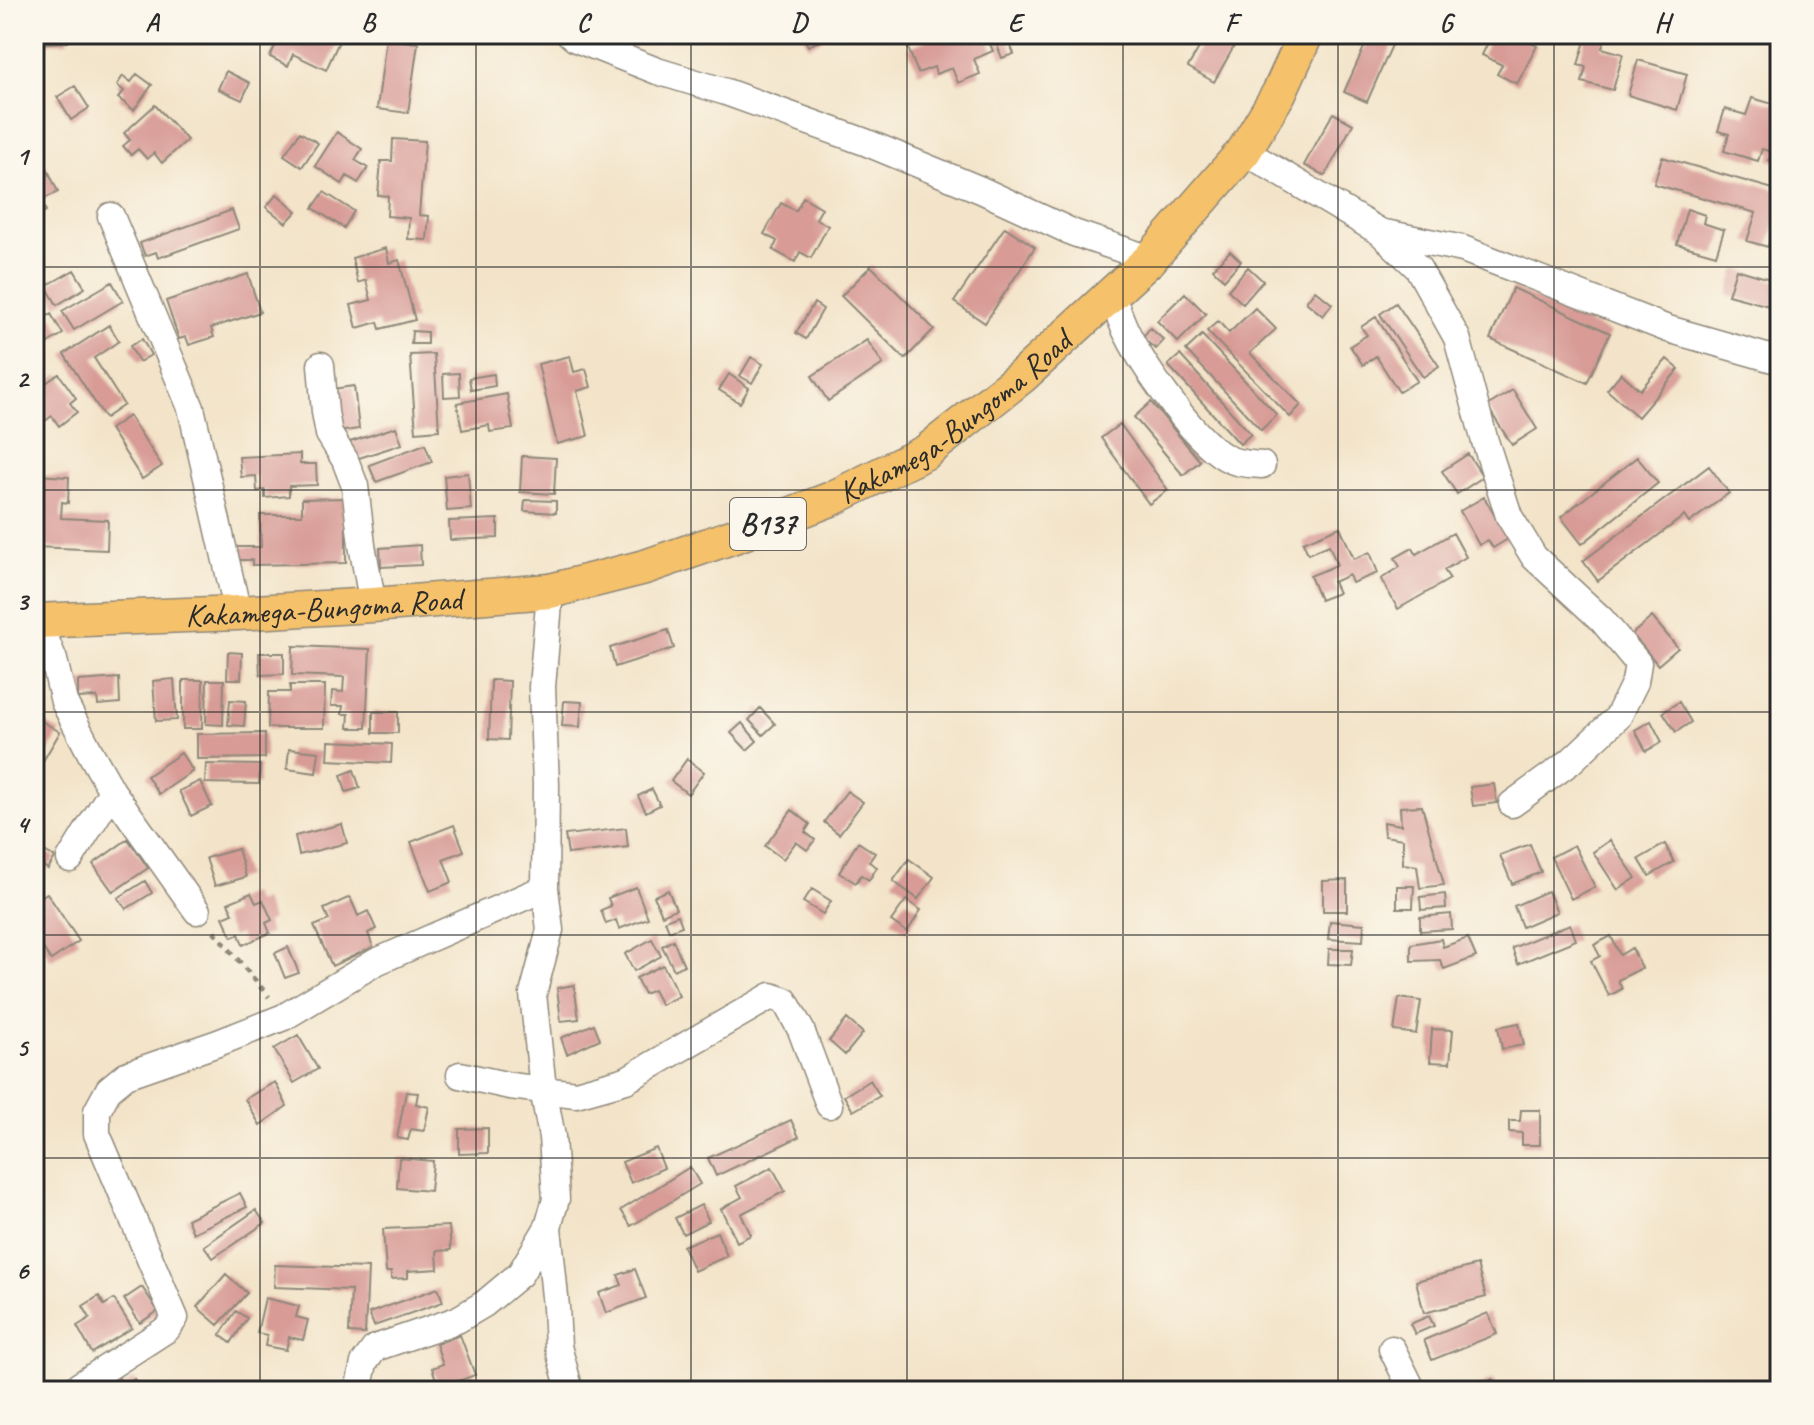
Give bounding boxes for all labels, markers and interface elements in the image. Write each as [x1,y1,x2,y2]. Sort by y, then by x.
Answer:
text: A [145,6,160,39]
text: B [361,6,377,39]
text: C [577,6,593,39]
text: D [791,6,809,39]
text: E [1008,6,1026,39]
text: F [1225,6,1243,39]
text: G [1440,6,1456,39]
text: H [1655,6,1675,39]
text: 1 [16,140,31,173]
street label: Kakamega-Bungoma Road [832,318,1083,513]
text: 2 [16,362,30,395]
road number: B137 [730,498,806,550]
street label: Kakamega-Bungoma Road [185,578,468,636]
text: 3 [16,585,30,618]
text: 4 [16,808,31,841]
text: 5 [16,1031,30,1064]
text: 6 [16,1254,30,1287]

